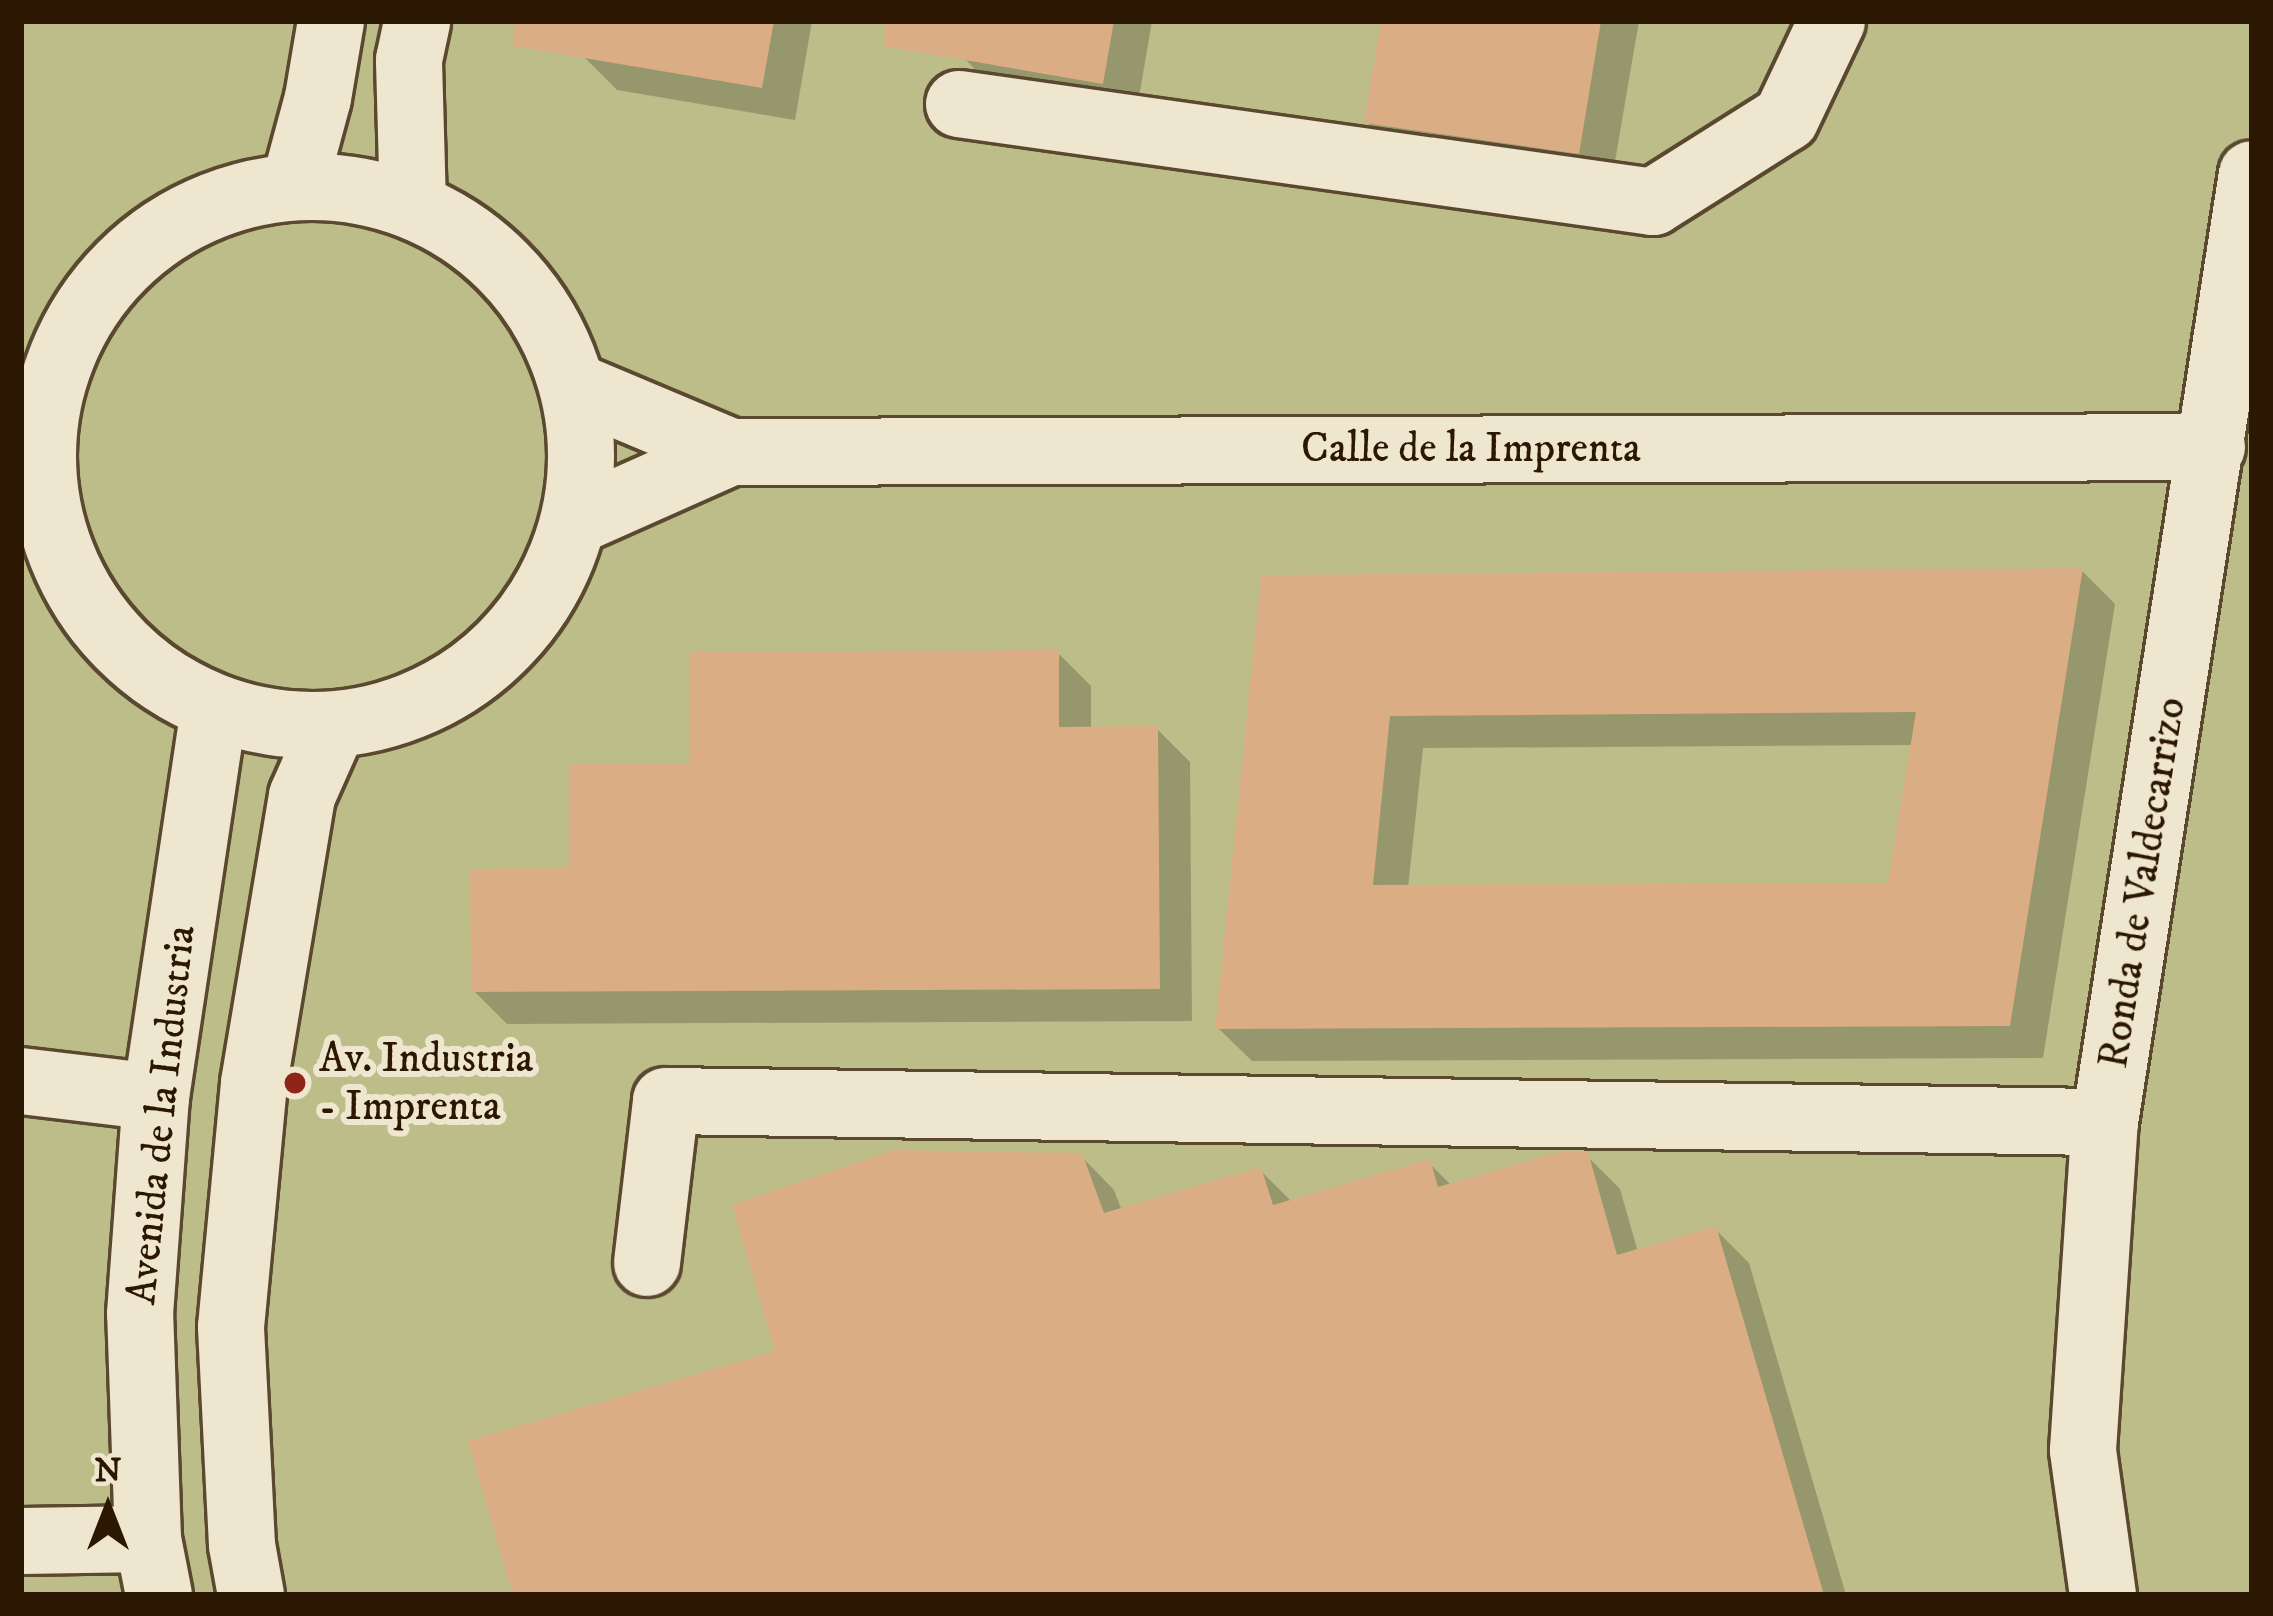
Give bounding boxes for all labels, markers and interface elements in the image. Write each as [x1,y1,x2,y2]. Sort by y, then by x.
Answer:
street label: Calle de la Imprenta [1301,424,1641,474]
street label: Ronda de Valdecarrizo [2089,694,2197,1072]
street label: Avenida de la Industria [117,923,207,1307]
place label: Av. Industria - Imprenta [319,1034,533,1132]
marker: Av. Industria - Imprenta [282,1070,308,1096]
north arrow [48,1448,168,1568]
text: N [94,1451,122,1492]

